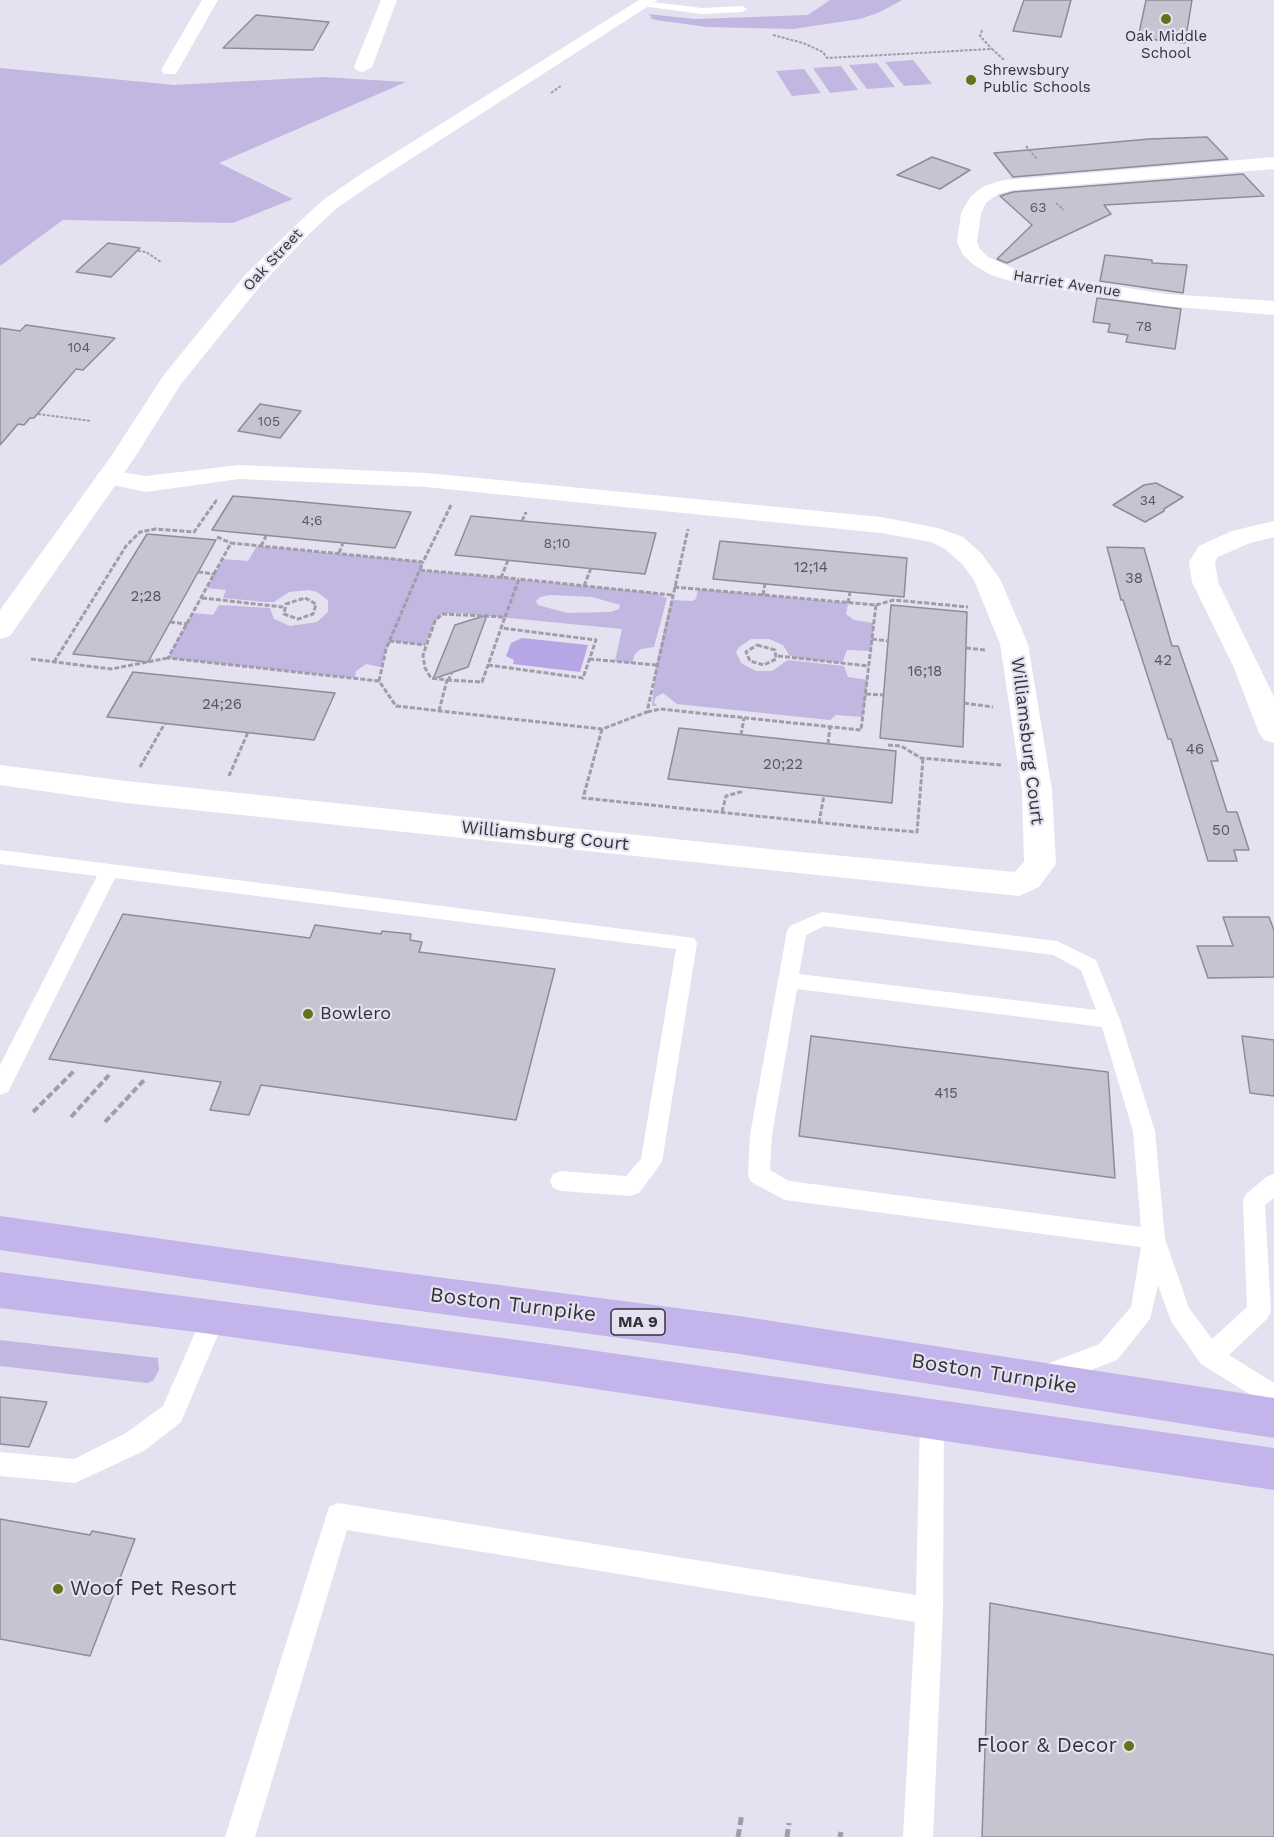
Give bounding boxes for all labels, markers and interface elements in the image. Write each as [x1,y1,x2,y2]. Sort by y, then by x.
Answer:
marker: Oak Middle School [1159,12,1173,26]
place label: Oak Middle School [1125,28,1207,63]
place label: Shrewsbury Public Schools [983,62,1091,97]
marker: Shrewsbury Public Schools [964,73,978,87]
house number: 63 [1030,200,1046,216]
street label: Oak Street [240,225,306,295]
street label: Harriet Avenue [1012,267,1122,301]
house number: 78 [1136,319,1152,335]
house number: 104 [68,340,90,356]
house number: 105 [258,414,280,430]
house number: 34 [1140,493,1156,509]
house number: 4;6 [301,513,323,529]
house number: 8;10 [544,536,570,552]
house number: 12;14 [794,559,828,577]
house number: 38 [1125,570,1143,588]
house number: 2;28 [130,588,162,606]
house number: 42 [1154,652,1172,670]
street label: Williamsburg Court [1006,656,1048,826]
house number: 16;18 [908,663,942,681]
house number: 24;26 [202,696,242,714]
house number: 46 [1186,741,1204,759]
house number: 20;22 [763,756,803,774]
street label: Williamsburg Court [460,816,630,856]
house number: 50 [1212,822,1230,840]
place label: Bowlero [320,1003,391,1025]
marker: Bowlero [301,1007,315,1021]
house number: 415 [934,1085,958,1103]
street label: Boston Turnpike [428,1282,598,1328]
road number: MA 9 [611,1309,665,1335]
street label: Boston Turnpike [909,1348,1079,1400]
place label: Woof Pet Resort [70,1576,236,1602]
marker: Woof Pet Resort [51,1582,65,1596]
place label: Floor & Decor [976,1733,1117,1759]
marker: Floor & Decor [1122,1739,1136,1753]

